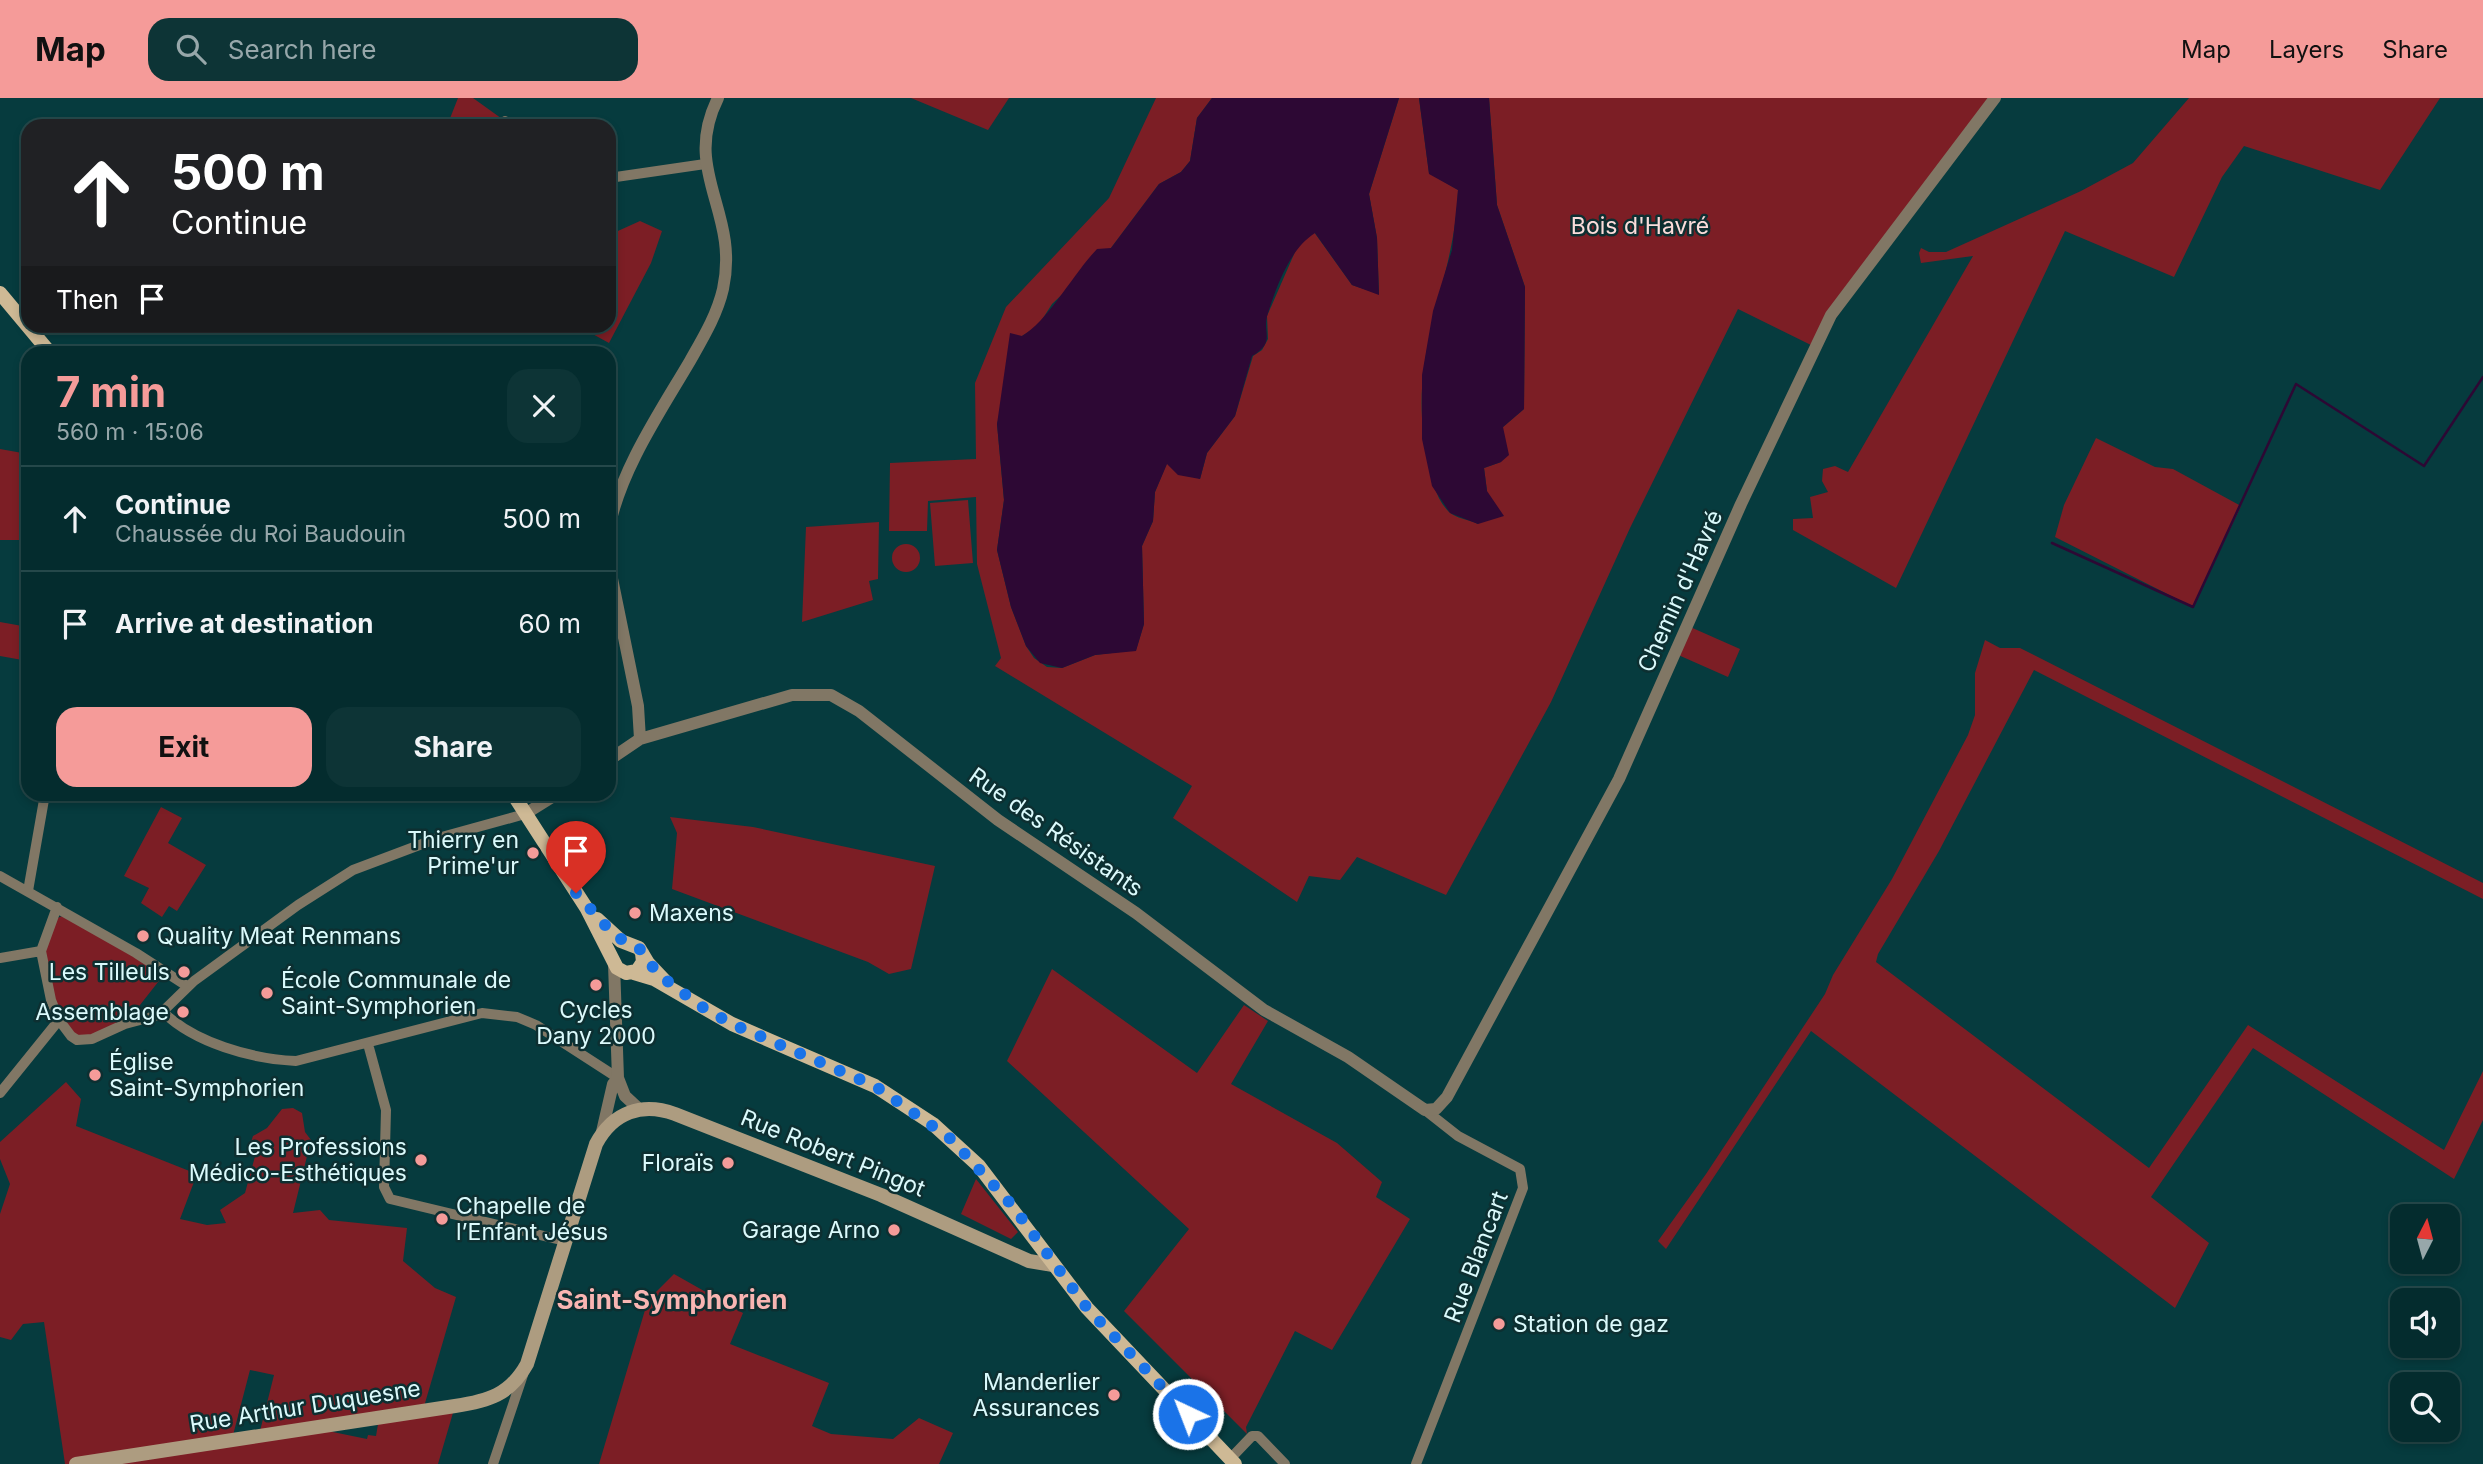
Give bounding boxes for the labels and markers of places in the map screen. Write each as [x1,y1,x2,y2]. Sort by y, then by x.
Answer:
pin [546,821,606,893]
place label: Thierry en Prime'ur [407,826,519,880]
marker: Thierry en Prime'ur [525,845,541,861]
place label: Maxens [649,899,734,927]
marker: Maxens [627,905,643,921]
place label: Quality Meat Renmans [157,922,401,950]
marker: Quality Meat Renmans [135,928,151,944]
place label: Les Tilleuls [49,958,170,986]
marker: Les Tilleuls [176,964,192,980]
place label: École Communale de Saint-Symphorien [281,966,511,1020]
marker: Cycles Dany 2000 [588,977,604,993]
marker: École Communale de Saint-Symphorien [259,985,275,1001]
place label: Cycles Dany 2000 [536,996,656,1050]
place label: Assemblage [35,998,169,1026]
marker: Assemblage [175,1004,191,1020]
place label: Église Saint-Symphorien [109,1048,304,1102]
marker: Église Saint-Symphorien [87,1067,103,1083]
place label: Les Professions Médico-Esthétiques [189,1133,407,1187]
place label: Floraïs [642,1149,714,1177]
marker: Les Professions Médico-Esthétiques [413,1152,429,1168]
marker: Floraïs [720,1155,736,1171]
place label: Chapelle de l’Enfant Jésus [456,1192,608,1246]
marker: Chapelle de l’Enfant Jésus [434,1211,450,1227]
place label: Garage Arno [742,1216,880,1244]
marker: Garage Arno [886,1222,902,1238]
place label: Station de gaz [1513,1310,1669,1338]
marker: Station de gaz [1491,1316,1507,1332]
place label: Manderlier Assurances [972,1368,1100,1422]
marker: Manderlier Assurances [1106,1387,1122,1403]

